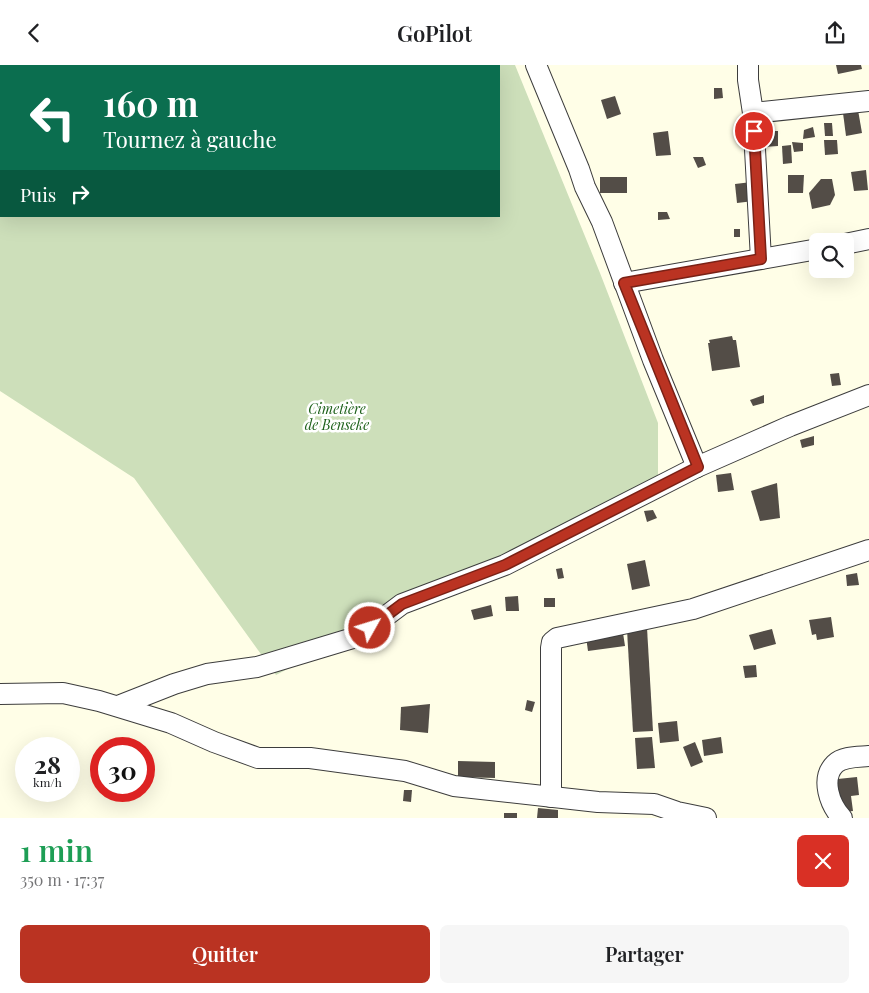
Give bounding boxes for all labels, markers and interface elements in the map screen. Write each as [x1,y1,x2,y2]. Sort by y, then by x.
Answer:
text: GoPilot [397,18,472,48]
icon: back [20,19,48,47]
icon: share [821,19,849,47]
text: 160 m [103,79,198,126]
icon: left [20,85,85,150]
pin [733,110,775,152]
icon: arrive [740,117,768,145]
text: Tournez à gauche [103,124,277,154]
icon: right [66,180,94,208]
text: Puis [20,181,56,207]
map controls [809,233,854,278]
button: search [809,233,854,278]
park label: Cimetière de Benseke [305,399,369,434]
position arrow [343,601,395,653]
speed limit sign: 30 [90,737,155,802]
text: 28 [34,747,61,780]
text: km/h [33,774,62,790]
text: 1 min [20,830,93,870]
button: close [797,835,849,887]
text: 350 m · 17:37 [20,869,104,890]
button: Quitter [20,925,430,983]
button: Partager [440,925,849,983]

